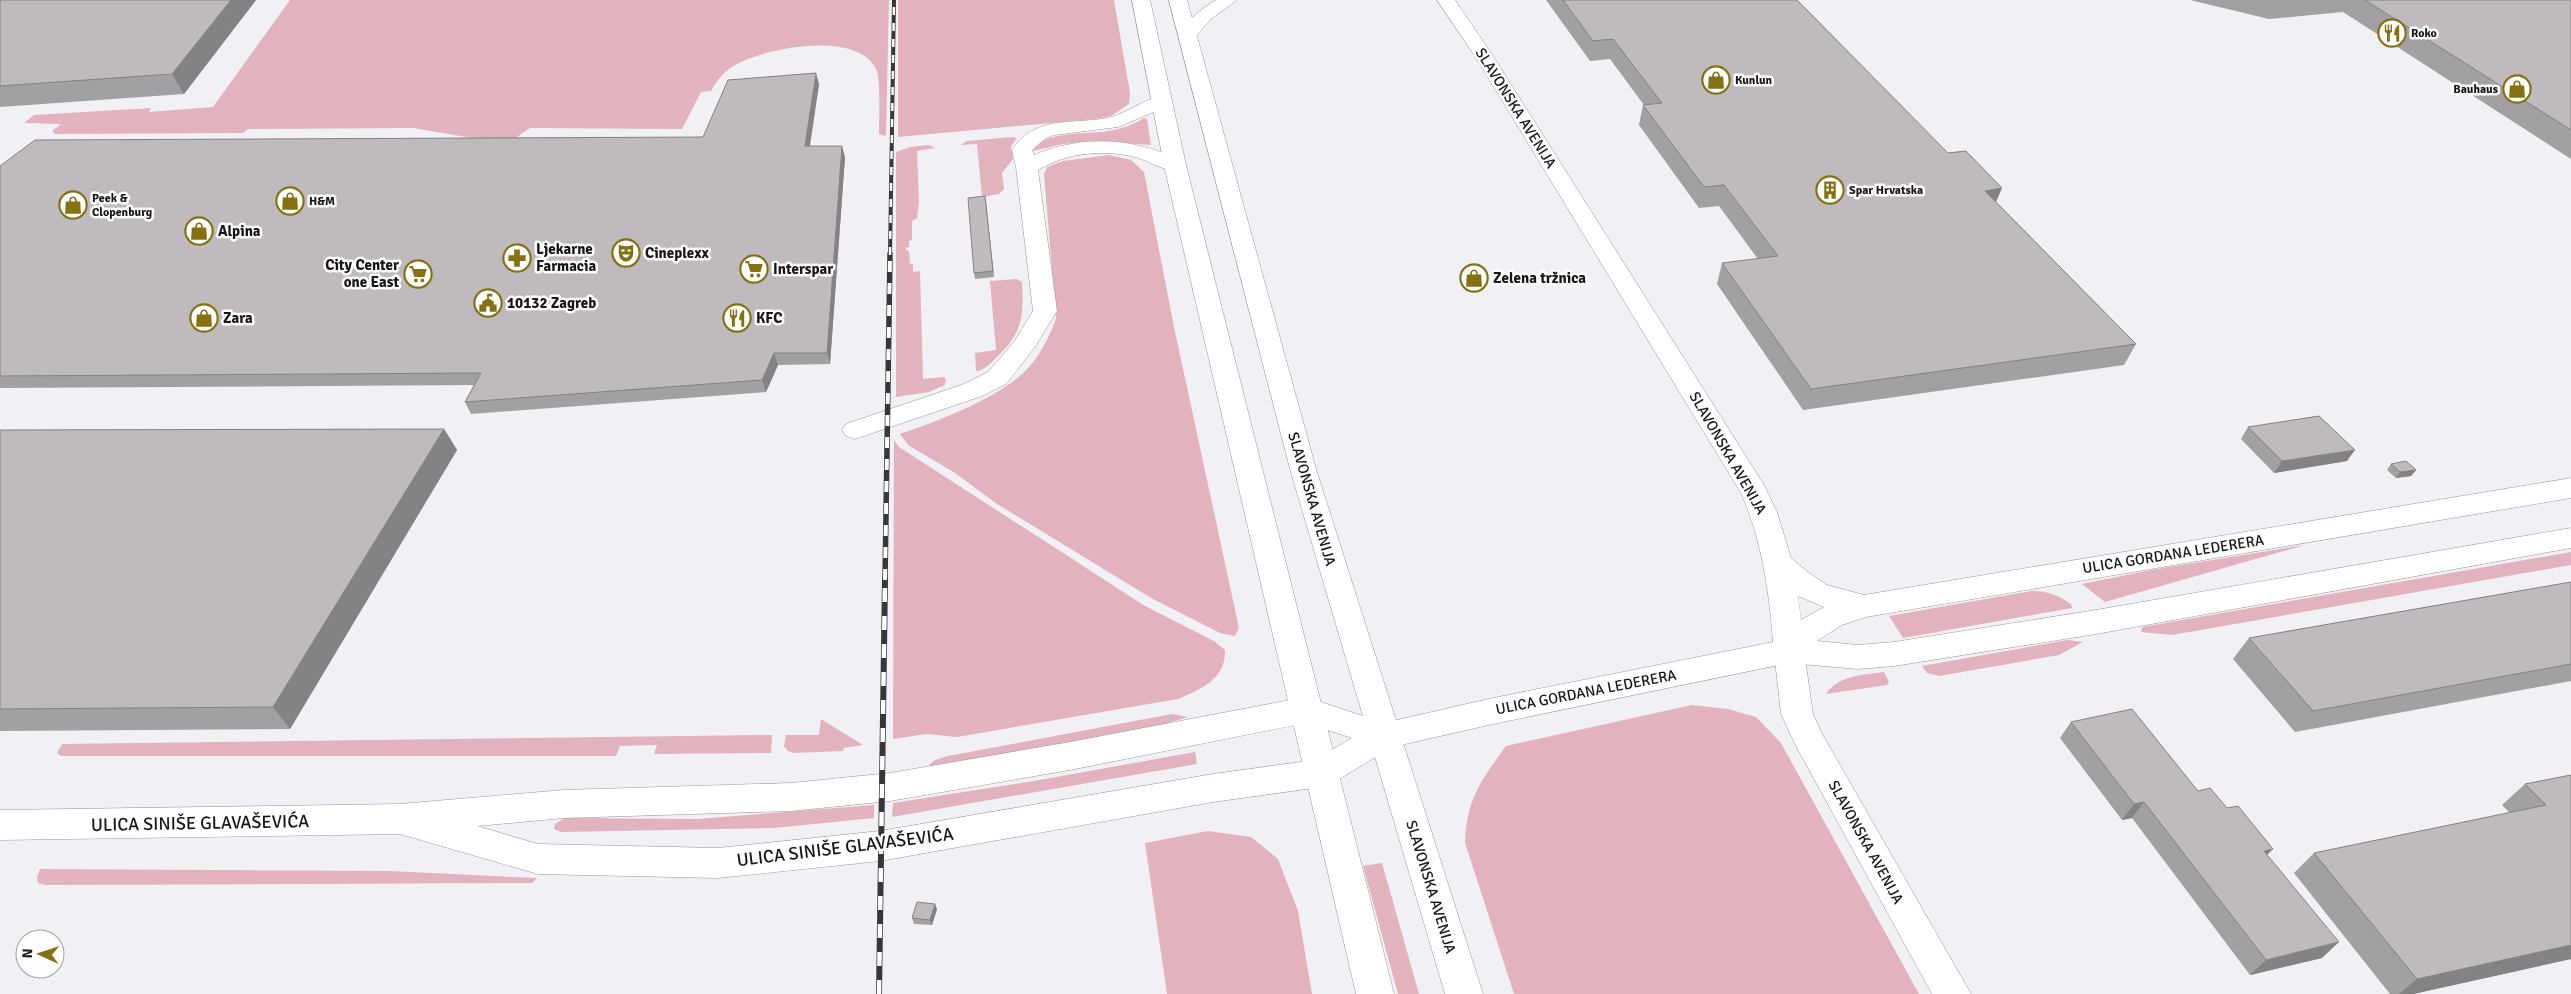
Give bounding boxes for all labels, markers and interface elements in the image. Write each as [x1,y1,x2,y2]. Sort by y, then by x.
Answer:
restaurant icon: Roko [2377,18,2407,48]
place label: Roko [2411,26,2437,41]
street label: SLAVONSKA AVENIJA [1472,45,1560,171]
shop icon: Kunlun [1701,65,1731,95]
place label: Kunlun [1735,73,1773,88]
shop icon: Bauhaus [2502,74,2532,104]
place label: Bauhaus [2453,82,2499,97]
building icon: Spar Hrvatska [1815,175,1845,205]
place label: Spar Hrvatska [1849,183,1923,198]
shop icon: H&M [275,186,305,216]
shop icon: Peek & Clopenburg [58,190,88,220]
place label: Peek & Clopenburg [92,191,153,220]
place label: H&M [309,194,335,209]
shop icon: Alpina [184,216,214,246]
place label: Alpina [218,222,261,240]
theatre icon: Cineplexx [611,238,641,268]
place label: Ljekarne Farmacia [536,240,597,275]
pharmacy icon: Ljekarne Farmacia [502,243,532,273]
place label: Cineplexx [645,244,710,262]
supermarket icon: Interspar [739,254,769,284]
place label: City Center one East [325,256,399,291]
supermarket icon: City Center one East [403,259,433,289]
place label: Interspar [773,260,833,278]
shop icon: Zelena tržnica [1459,263,1489,293]
place label: Zelena tržnica [1493,269,1586,287]
public building icon: 10132 Zagreb [473,288,503,318]
place label: 10132 Zagreb [507,294,596,312]
shop icon: Zara [189,303,219,333]
restaurant icon: KFC [722,303,752,333]
place label: Zara [223,309,253,327]
place label: KFC [756,309,782,327]
street label: SLAVONSKA AVENIJA [1686,389,1770,517]
street label: SLAVONSKA AVENIJA [1284,430,1340,568]
street label: ULICA GORDANA LEDERERA [2081,531,2265,577]
street label: ULICA GORDANA LEDERERA [1494,666,1678,718]
street label: SLAVONSKA AVENIJA [1825,777,1907,907]
street label: ULICA SINIŠE GLAVAŠEVIĆA [91,810,309,836]
street label: SLAVONSKA AVENIJA [1402,818,1460,956]
street label: ULICA SINIŠE GLAVAŠEVIĆA [735,823,955,871]
north arrow [15,929,65,979]
text: N [19,948,36,959]

